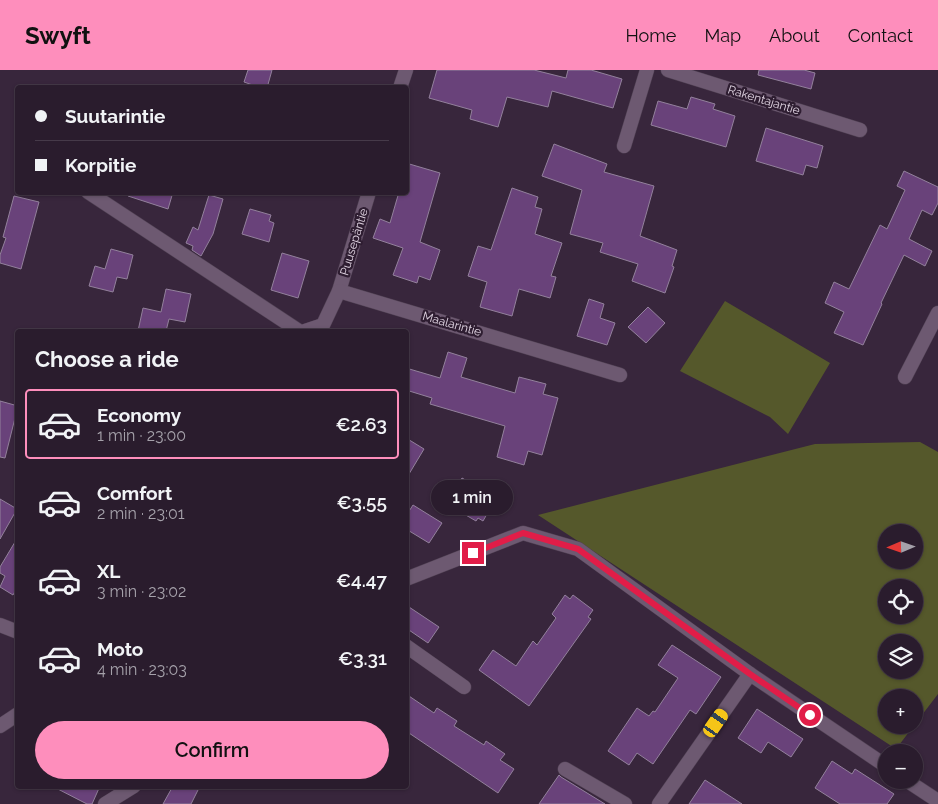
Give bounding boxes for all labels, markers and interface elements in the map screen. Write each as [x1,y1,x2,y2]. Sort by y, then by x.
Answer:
text: Swyft [25,21,91,50]
text: Home [625,25,676,46]
text: Map [704,25,741,46]
text: About [769,25,820,46]
text: Contact [848,25,913,46]
street label: Rakentajantie [726,82,802,118]
text: Suutarintie [65,105,165,127]
text: Korpitie [65,154,136,176]
street label: Puusepäntie [337,207,371,277]
street label: Maalarintie [421,309,483,339]
text: Choose a ride [35,346,179,372]
icon: car [37,402,82,447]
text: Economy [97,404,181,426]
text: €2.63 [335,413,387,435]
text: 1 min · 23:00 [97,426,186,445]
icon: car [37,480,82,525]
callout: 1 min [432,480,514,516]
text: Comfort [97,482,172,504]
text: 1 min [452,488,492,507]
text: €3.55 [336,491,387,513]
text: 2 min · 23:01 [97,504,185,523]
north arrow [878,524,922,569]
map controls [878,524,923,789]
route end [462,542,484,564]
icon: car [37,558,82,603]
text: XL [97,560,120,582]
text: €4.47 [336,569,387,591]
button: locate [878,579,923,624]
text: 3 min · 23:02 [97,582,186,601]
button: layers [878,634,923,679]
icon: car [37,636,82,681]
text: Moto [97,638,143,660]
text: €3.31 [338,647,387,669]
text: 4 min · 23:03 [97,660,187,679]
button: + [878,689,923,734]
route start [799,704,821,726]
car [701,706,730,740]
button: Confirm [35,721,389,779]
button: − [878,744,923,789]

